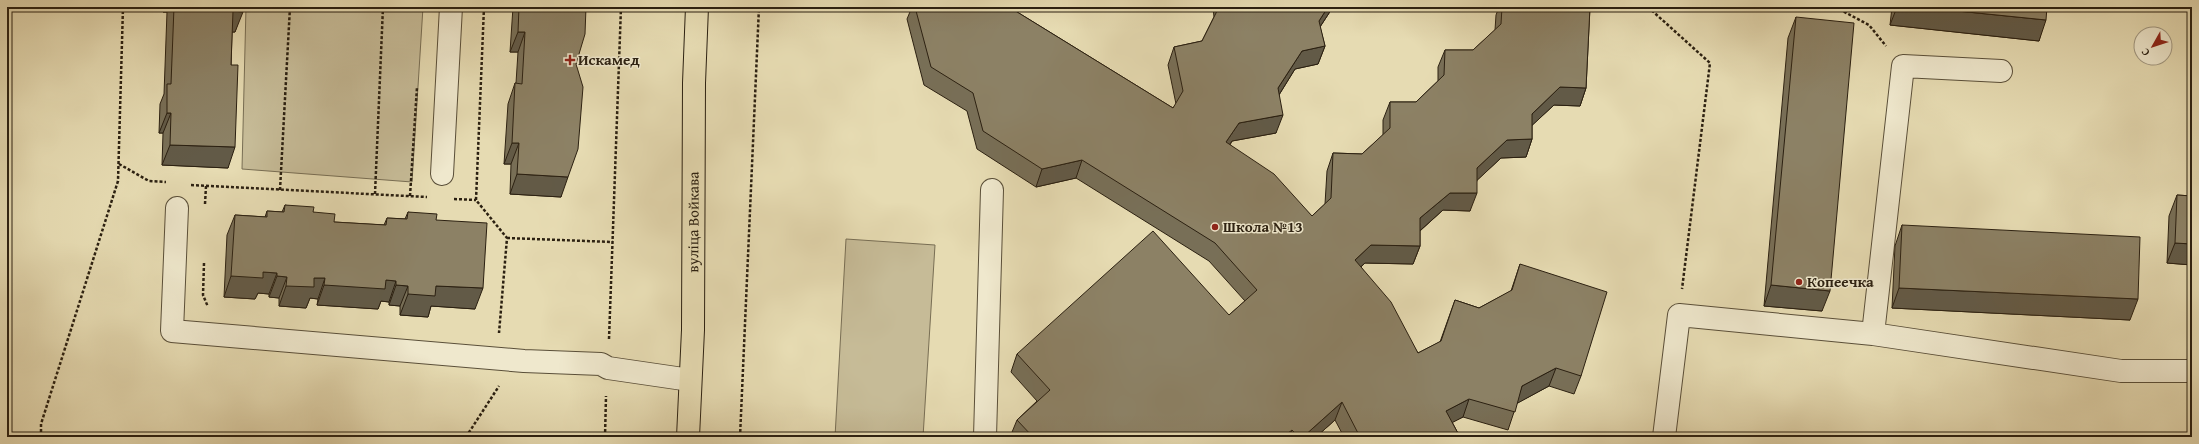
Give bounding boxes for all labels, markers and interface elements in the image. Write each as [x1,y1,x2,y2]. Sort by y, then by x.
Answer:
north arrow [2133,26,2173,66]
text: С [2137,45,2153,60]
place label: Искамед [578,49,640,70]
marker: Искамед [565,55,575,65]
street label: вуліца Войкава [682,171,704,273]
place label: Школа №13 [1223,216,1303,237]
marker: Школа №13 [1210,222,1220,232]
place label: Копеечка [1807,271,1874,292]
marker: Копеечка [1794,277,1804,287]

